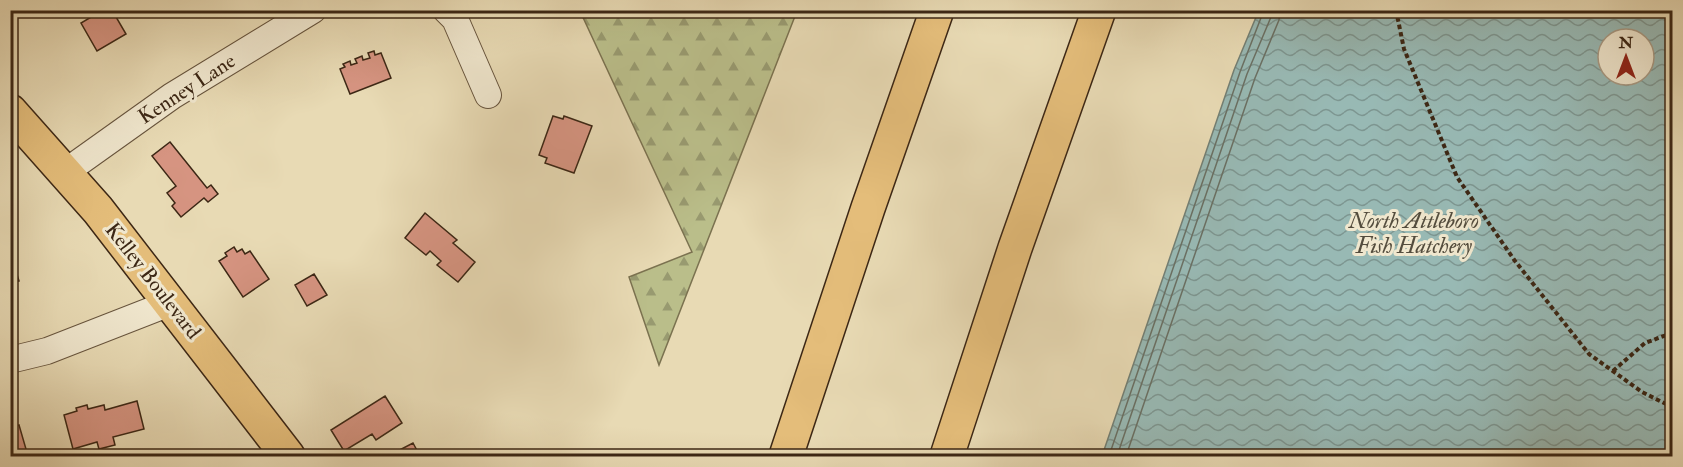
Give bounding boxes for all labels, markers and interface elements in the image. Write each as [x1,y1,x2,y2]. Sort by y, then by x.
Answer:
north arrow [1596,27,1656,87]
text: N [1618,33,1634,53]
street label: Kenney Lane [133,47,241,130]
water label: North Attleboro Fish Hatchery [1348,207,1479,260]
street label: Kelley Boulevard [99,217,207,345]

